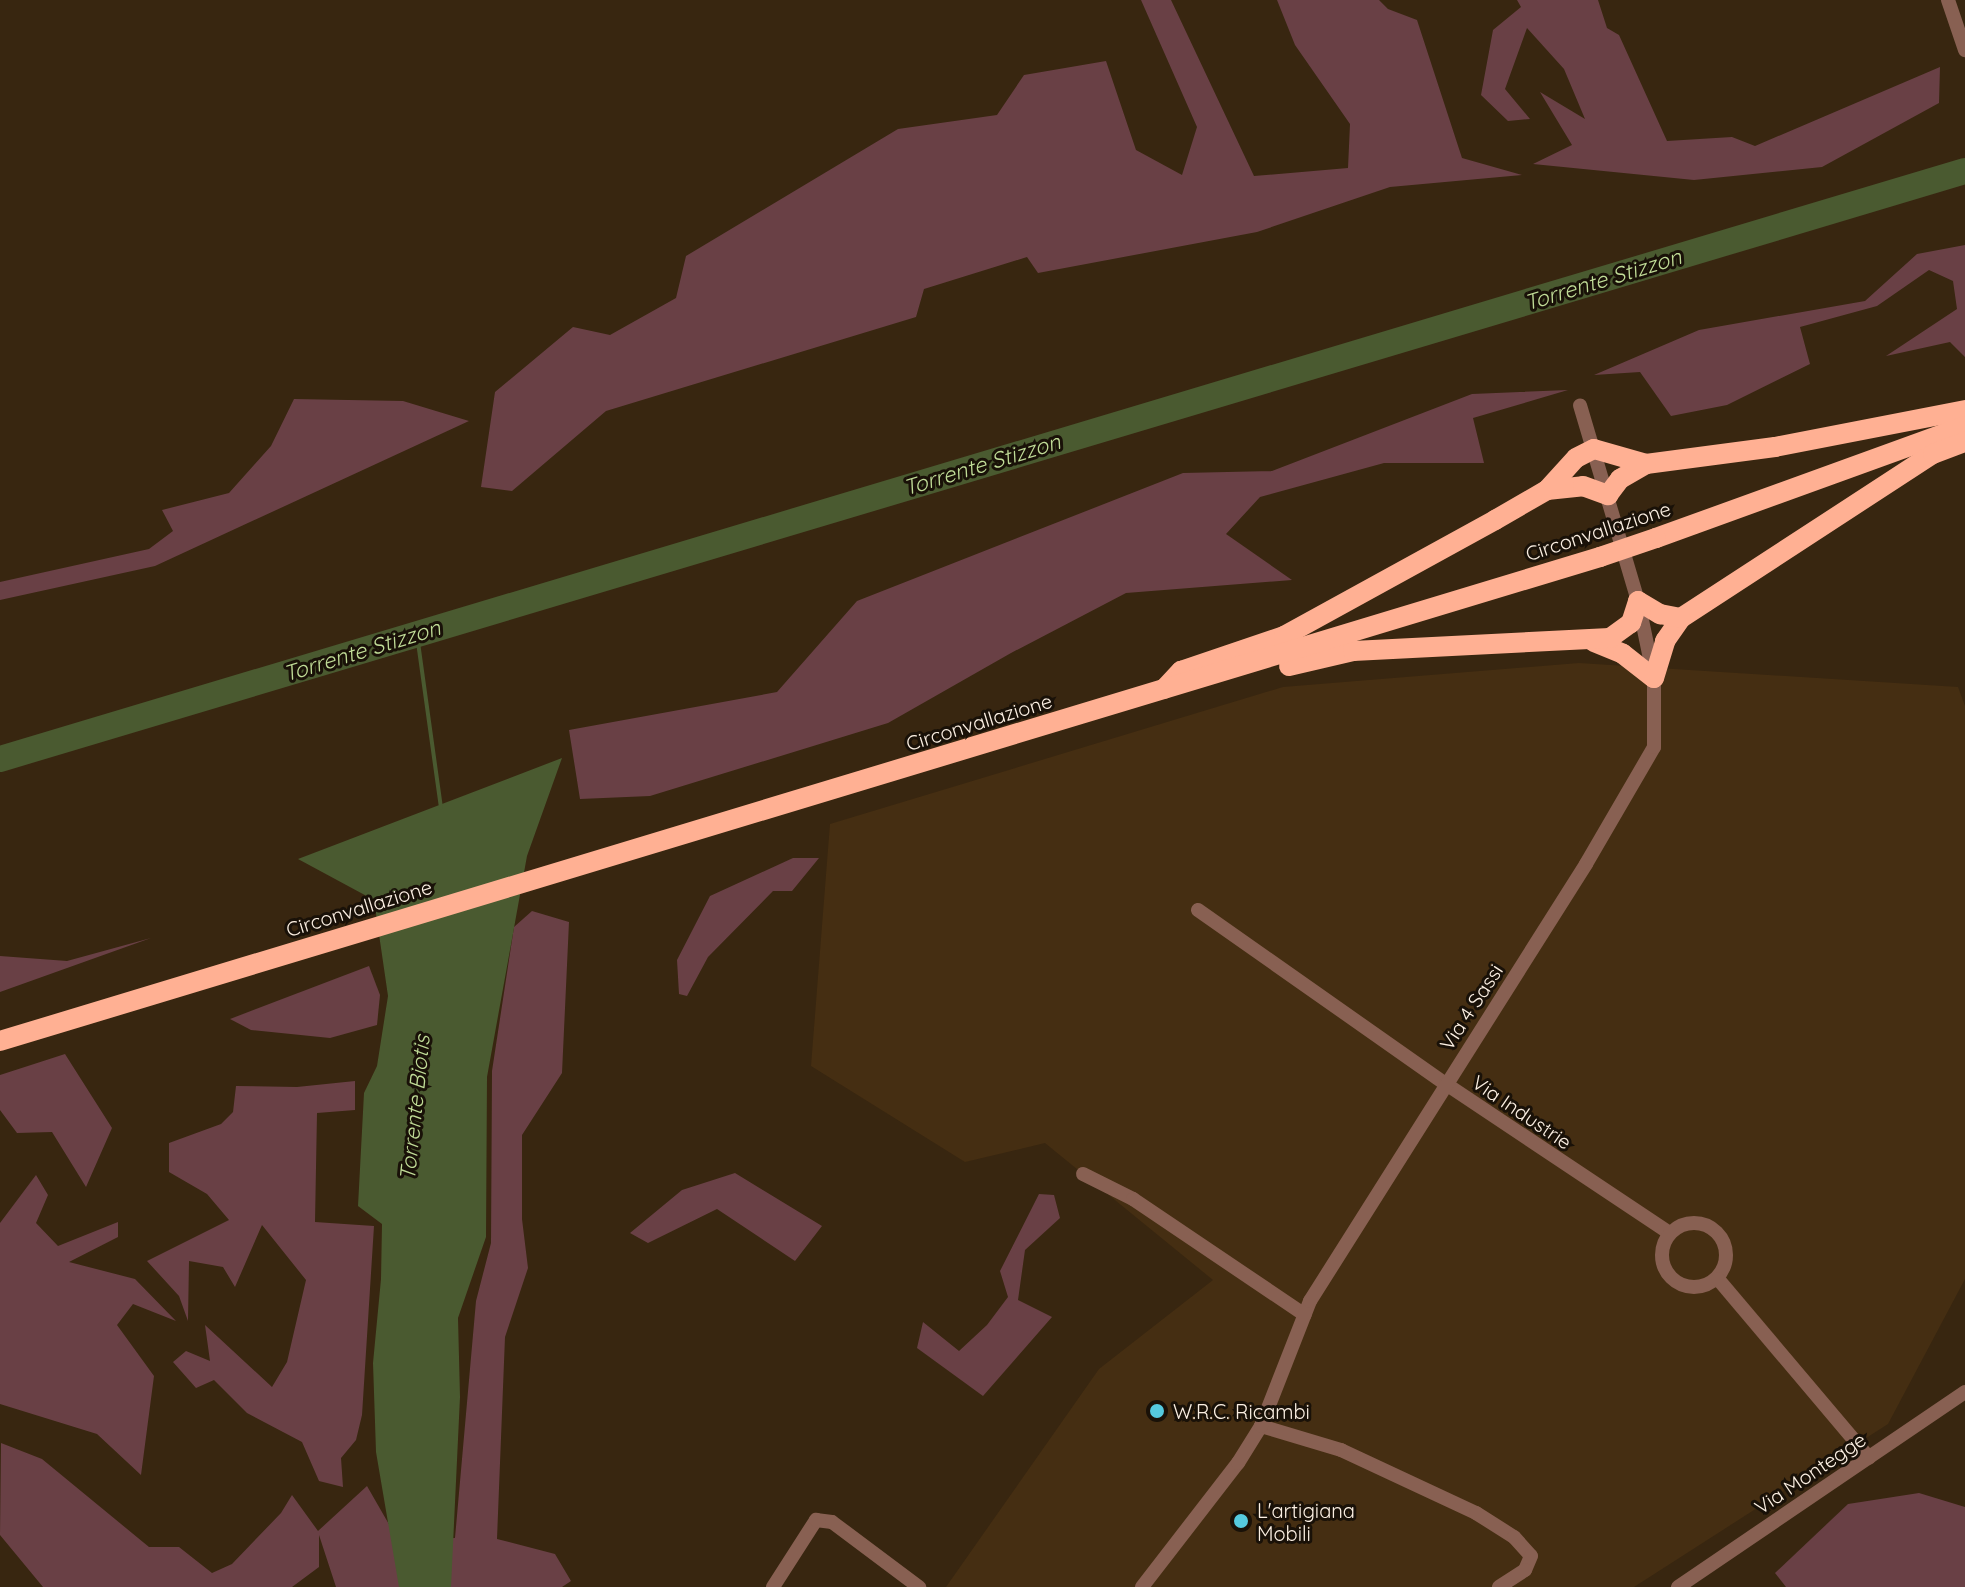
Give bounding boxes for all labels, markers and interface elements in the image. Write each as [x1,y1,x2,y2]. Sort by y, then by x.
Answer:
water label: Torrente Stizzon [1521,244,1685,316]
water label: Torrente Stizzon [900,429,1064,501]
street label: Circonvallazione [1522,496,1674,566]
water label: Torrente Stizzon [280,615,444,687]
street label: Circonvallazione [903,688,1055,756]
street label: Circonvallazione [283,874,435,942]
street label: Via 4 Sassi [1434,960,1508,1054]
water label: Torrente Biotis [394,1034,436,1182]
street label: Via Industrie [1468,1070,1576,1154]
place label: W.R.C. Ricambi [1173,1399,1310,1423]
marker: W.R.C. Ricambi [1148,1402,1166,1420]
street label: Via Montegge [1750,1427,1870,1519]
place label: L'artigiana Mobili [1257,1498,1355,1545]
marker: L'artigiana Mobili [1232,1512,1250,1530]

